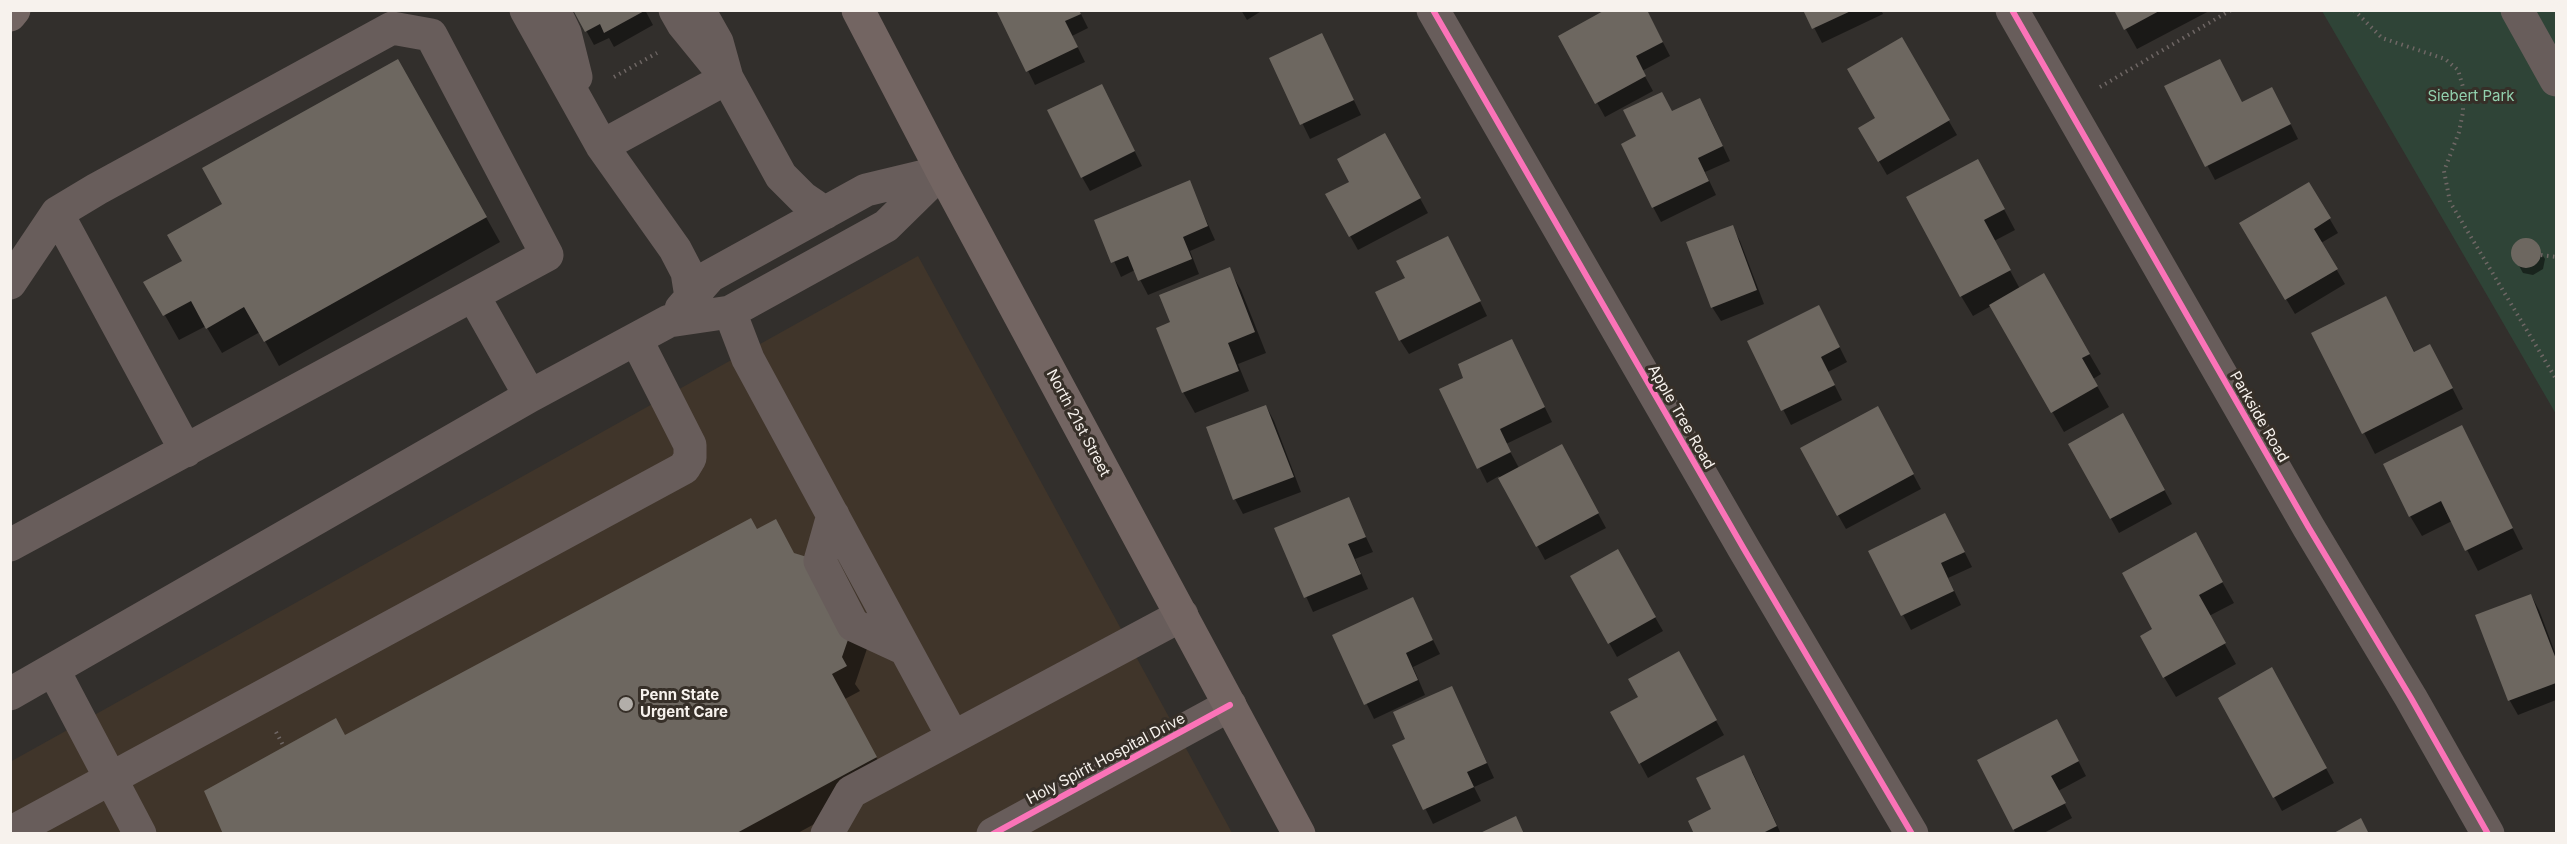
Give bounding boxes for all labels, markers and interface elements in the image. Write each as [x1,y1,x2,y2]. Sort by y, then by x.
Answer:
park label: Siebert Park [2427,87,2515,105]
street label: Apple Tree Road [1644,362,1718,472]
street label: North 21st Street [1042,366,1114,480]
street label: Parkside Road [2226,368,2292,466]
place label: Penn State Urgent Care [640,686,728,721]
marker: Penn State Urgent Care [617,695,635,713]
street label: Holy Spirit Hospital Drive [1024,710,1188,808]

